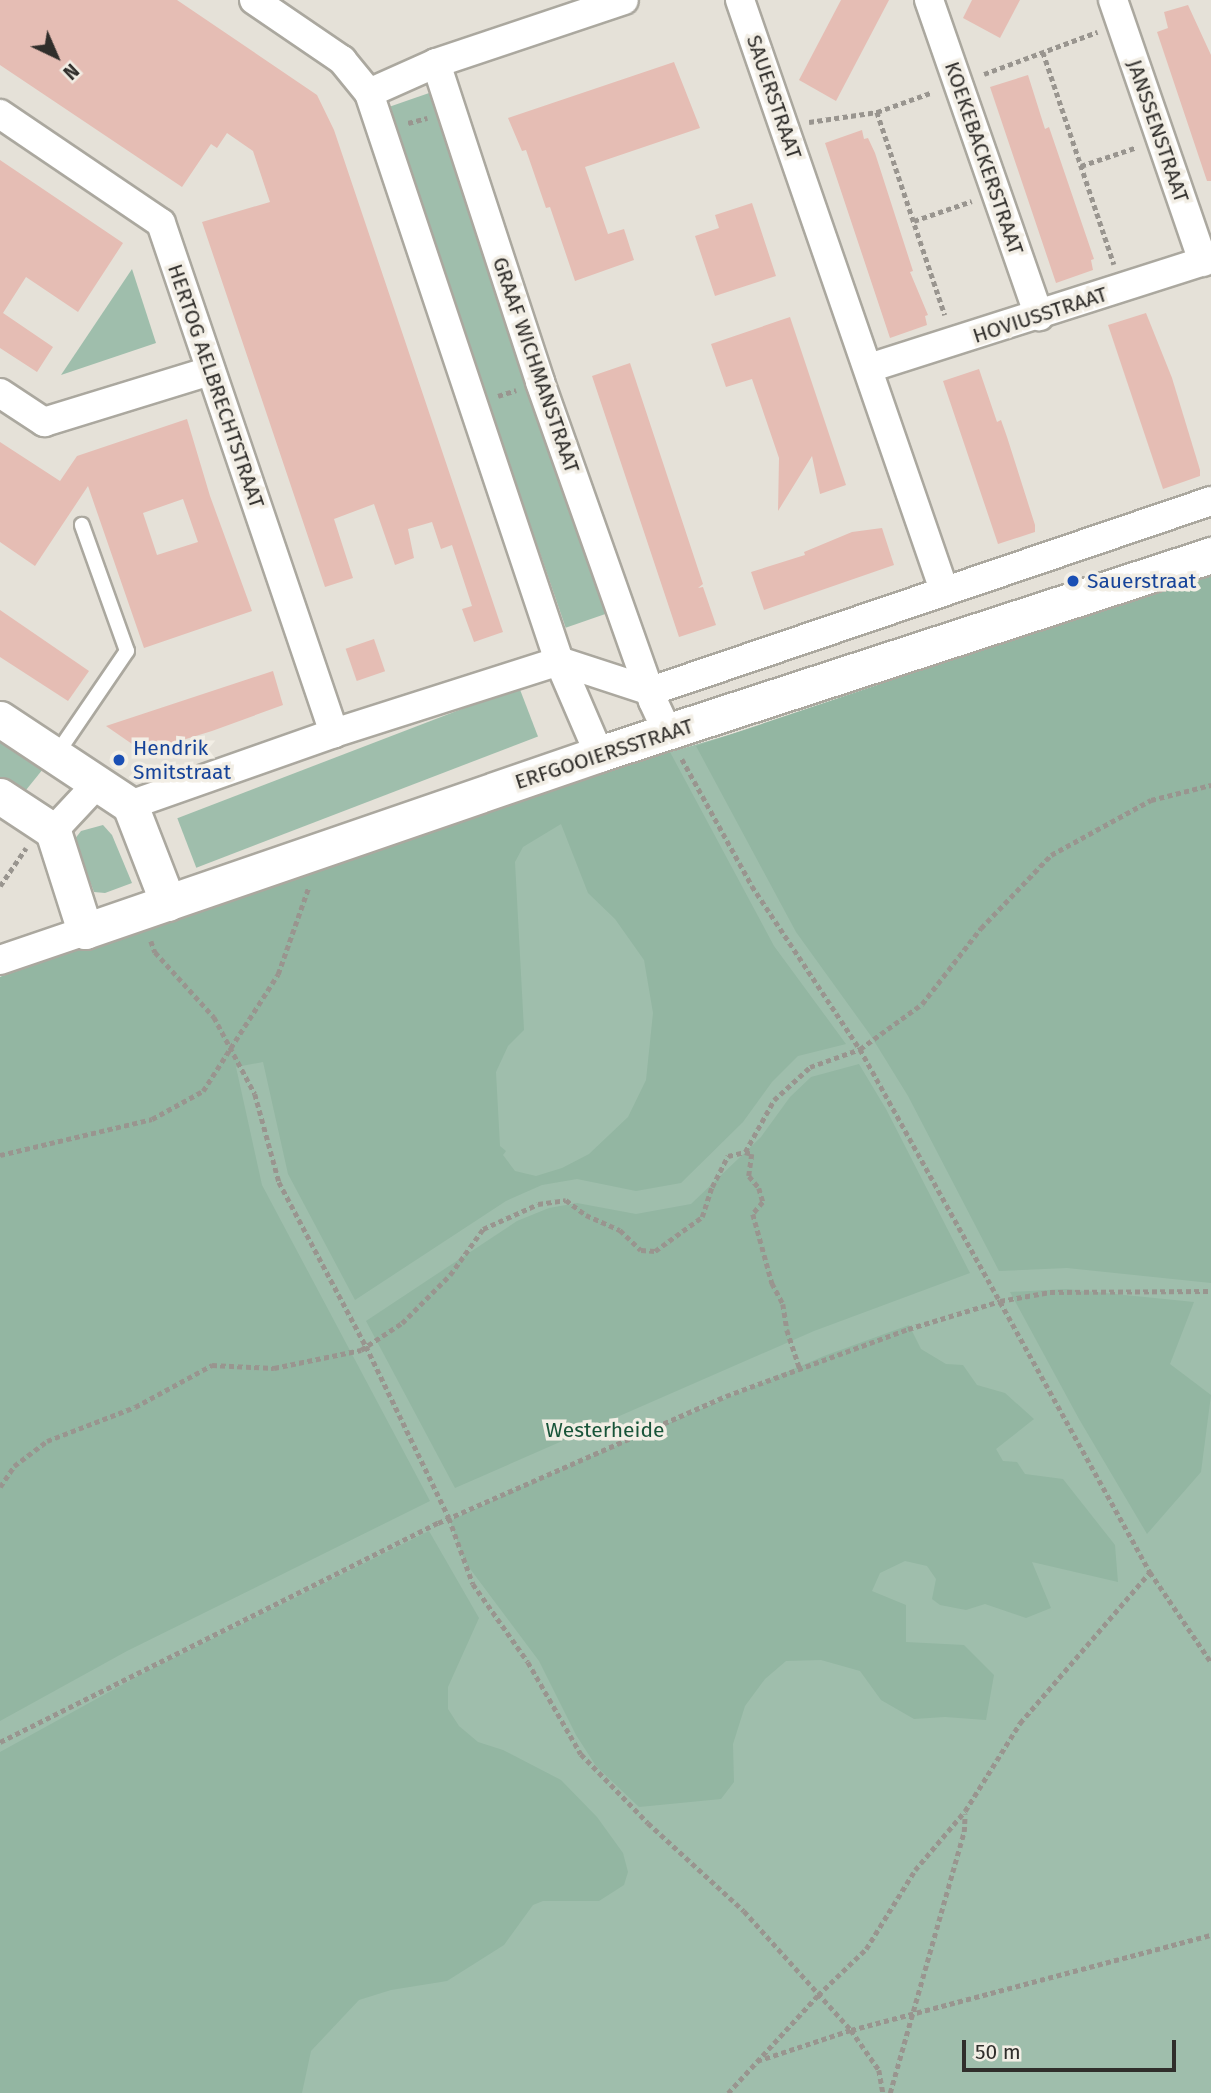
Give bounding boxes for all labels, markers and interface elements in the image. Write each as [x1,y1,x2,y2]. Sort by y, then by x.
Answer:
north arrow [21,21,91,91]
street label: SAUERSTRAAT [741,32,807,162]
street label: JANSSENSTRAAT [1122,56,1194,206]
street label: KOEKEBACKERSTRAAT [939,58,1029,258]
text: N [58,59,83,84]
street label: GRAAF WICHMANSTRAAT [487,254,585,476]
street label: HERTOG AELBRECHTSTRAAT [162,261,270,511]
street label: HOVIUSSTRAAT [970,281,1110,349]
place label: Sauerstraat [1087,568,1196,594]
marker: Sauerstraat [1065,573,1081,589]
street label: ERFGOOIERSSTRAAT [512,713,696,795]
place label: Hendrik Smitstraat [133,735,231,785]
marker: Hendrik Smitstraat [111,752,127,768]
park label: Westerheide [546,1417,664,1443]
scale bar [966,2026,1180,2070]
text: 50 m [975,2039,1021,2065]

